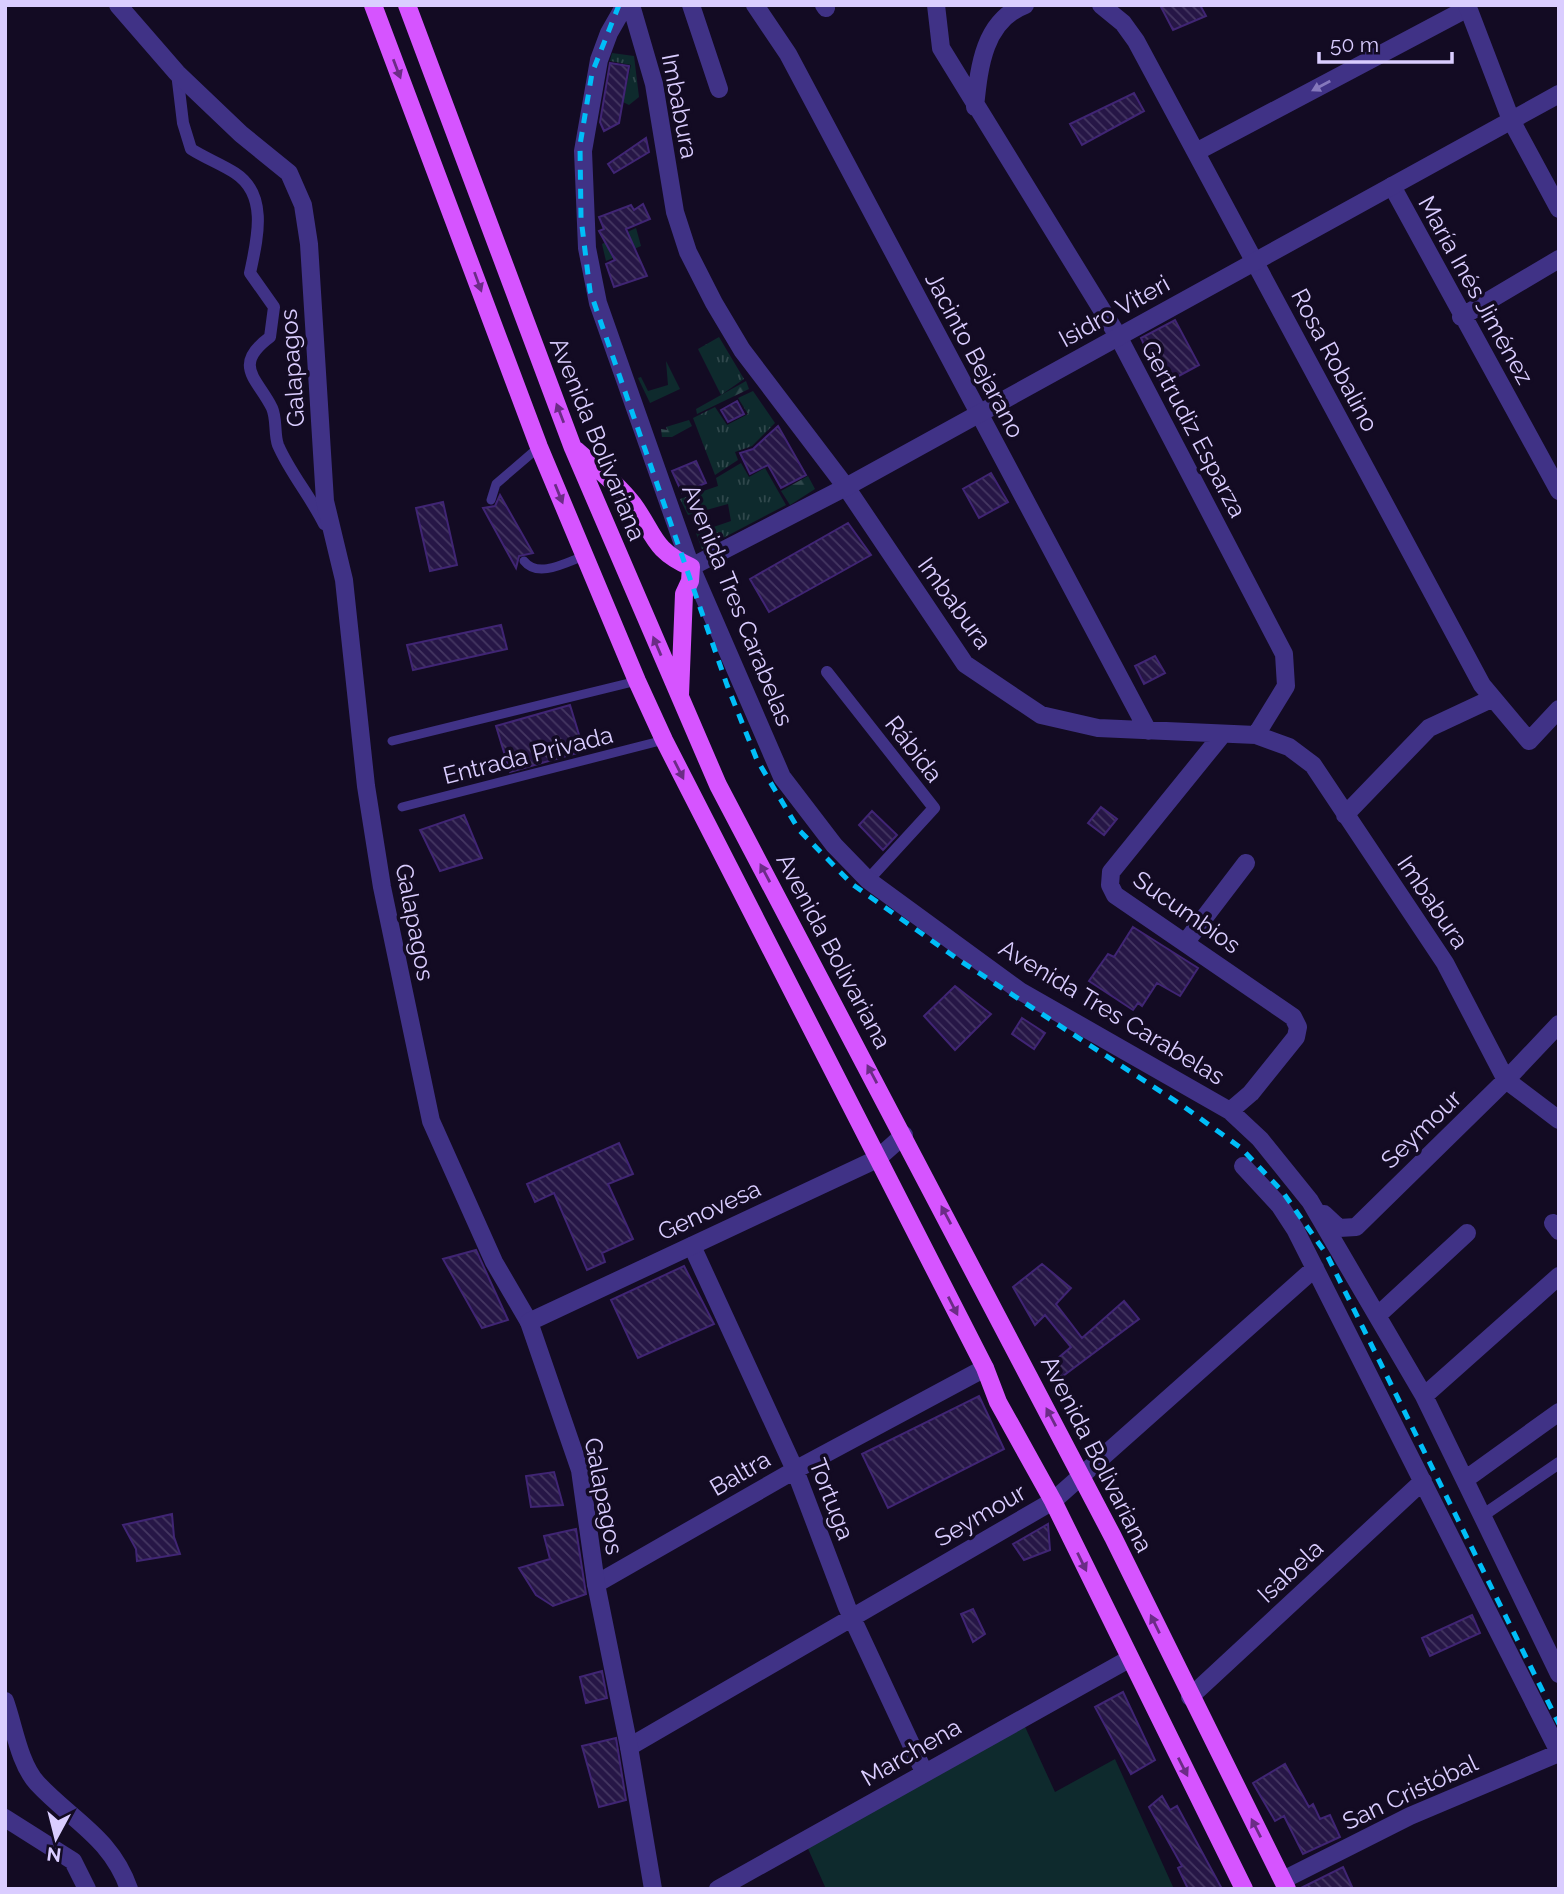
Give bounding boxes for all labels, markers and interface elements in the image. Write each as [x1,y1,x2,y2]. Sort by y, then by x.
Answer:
scale bar [1319,21,1452,65]
text: 50 m [1330,32,1379,57]
street label: Imbabura [656,51,704,161]
one-way arrow [392,59,403,80]
one-way arrow [1311,80,1331,92]
street label: María Inés Jiménez [1412,191,1540,389]
street label: Jacinto Bejarano [919,267,1031,443]
street label: Isidro Viteri [1053,269,1175,353]
one-way arrow [473,271,484,292]
street label: Rosa Robalino [1285,284,1385,436]
street label: Galapagos [273,308,311,428]
street label: Avenida Bolivariana [544,333,652,545]
street label: Gertrudiz Esparza [1135,336,1253,522]
one-way arrow [554,403,565,424]
street label: Avenida Tres Carabelas [676,480,800,730]
one-way arrow [554,484,565,505]
street label: Imbabura [912,551,998,655]
one-way arrow [651,635,662,656]
street label: Rábida [879,710,949,788]
street label: Entrada Privada [440,720,616,790]
one-way arrow [674,760,685,780]
street label: Avenida Bolivariana [770,849,898,1053]
street label: Imbabura [1391,850,1475,954]
street label: Galapagos [389,861,441,983]
one-way arrow [759,863,771,883]
street label: Sucumbios [1128,864,1246,960]
street label: Avenida Tres Carabelas [994,933,1230,1091]
one-way arrow [866,1064,877,1084]
street label: Seymour [1375,1083,1468,1174]
street label: Genovesa [653,1174,765,1246]
one-way arrow [940,1205,951,1225]
one-way arrow [947,1297,959,1316]
street label: Avenida Bolivariana [1035,1351,1159,1557]
one-way arrow [1045,1406,1057,1426]
street label: Galapagos [578,1435,630,1557]
street label: Baltra [705,1444,775,1502]
street label: Tortuga [803,1454,861,1544]
street label: Seymour [929,1477,1031,1553]
street label: Isabela [1251,1533,1329,1609]
one-way arrow [1077,1552,1088,1572]
one-way arrow [1150,1614,1161,1634]
street label: Marchena [856,1712,966,1792]
street label: San Cristóbal [1338,1748,1483,1836]
one-way arrow [1176,1757,1188,1777]
north arrow [21,1803,91,1873]
one-way arrow [1251,1818,1262,1838]
text: N [45,1843,62,1867]

